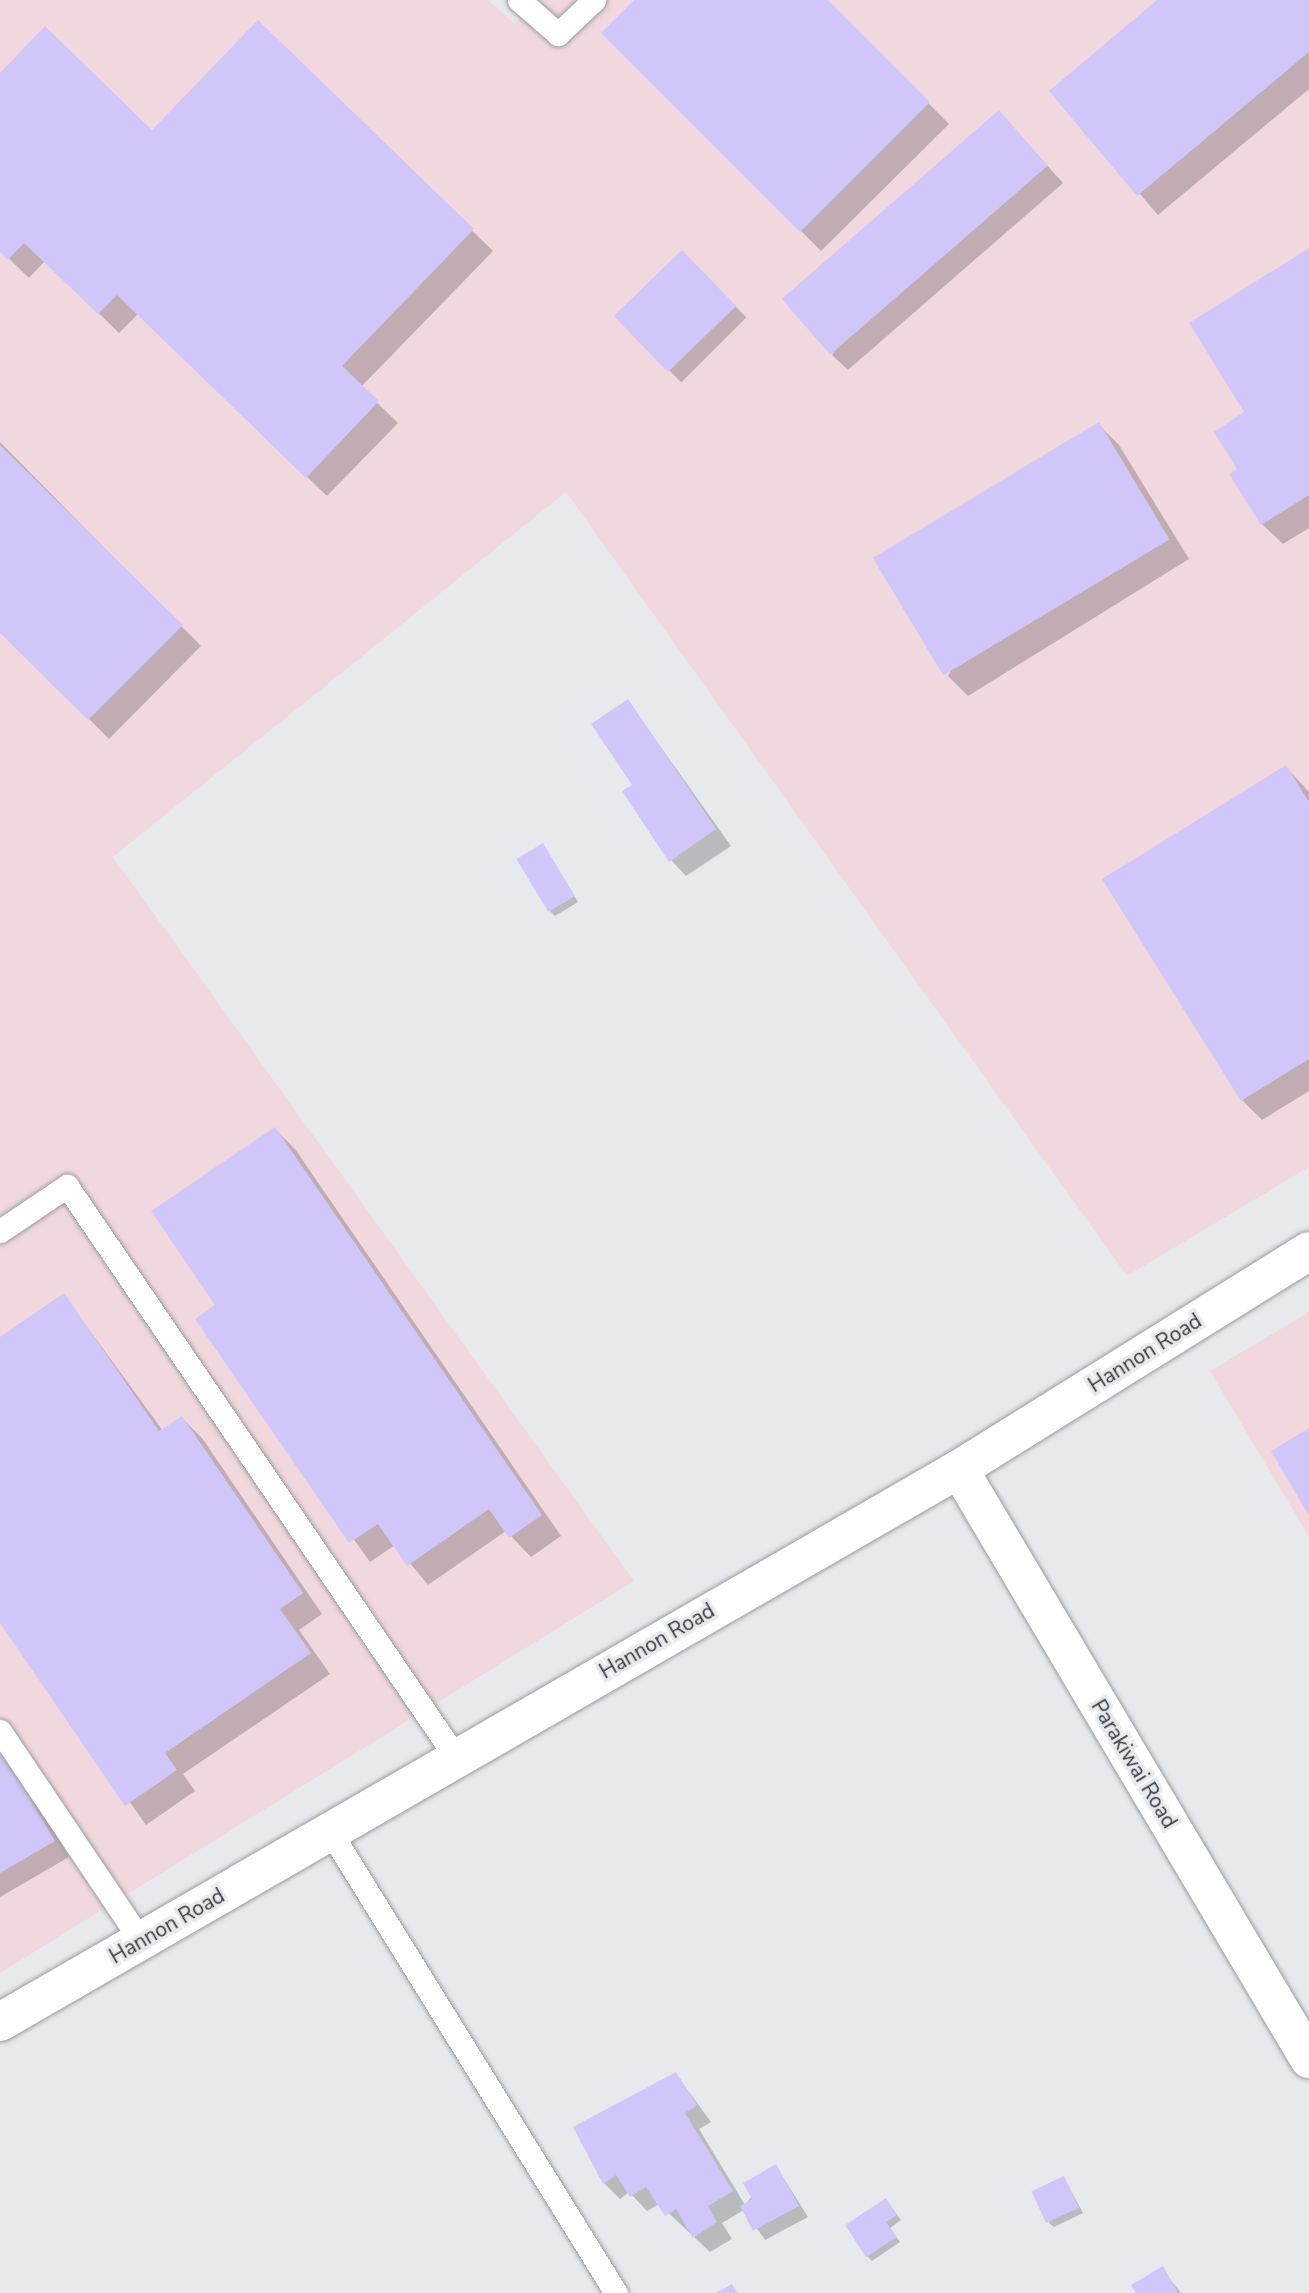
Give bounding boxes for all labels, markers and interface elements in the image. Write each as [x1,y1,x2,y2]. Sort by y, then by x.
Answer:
street label: Hannon Road [1084,1308,1206,1398]
street label: Hannon Road [595,1598,719,1684]
street label: Parakiwai Road [1086,1695,1182,1833]
street label: Hannon Road [105,1883,229,1969]

